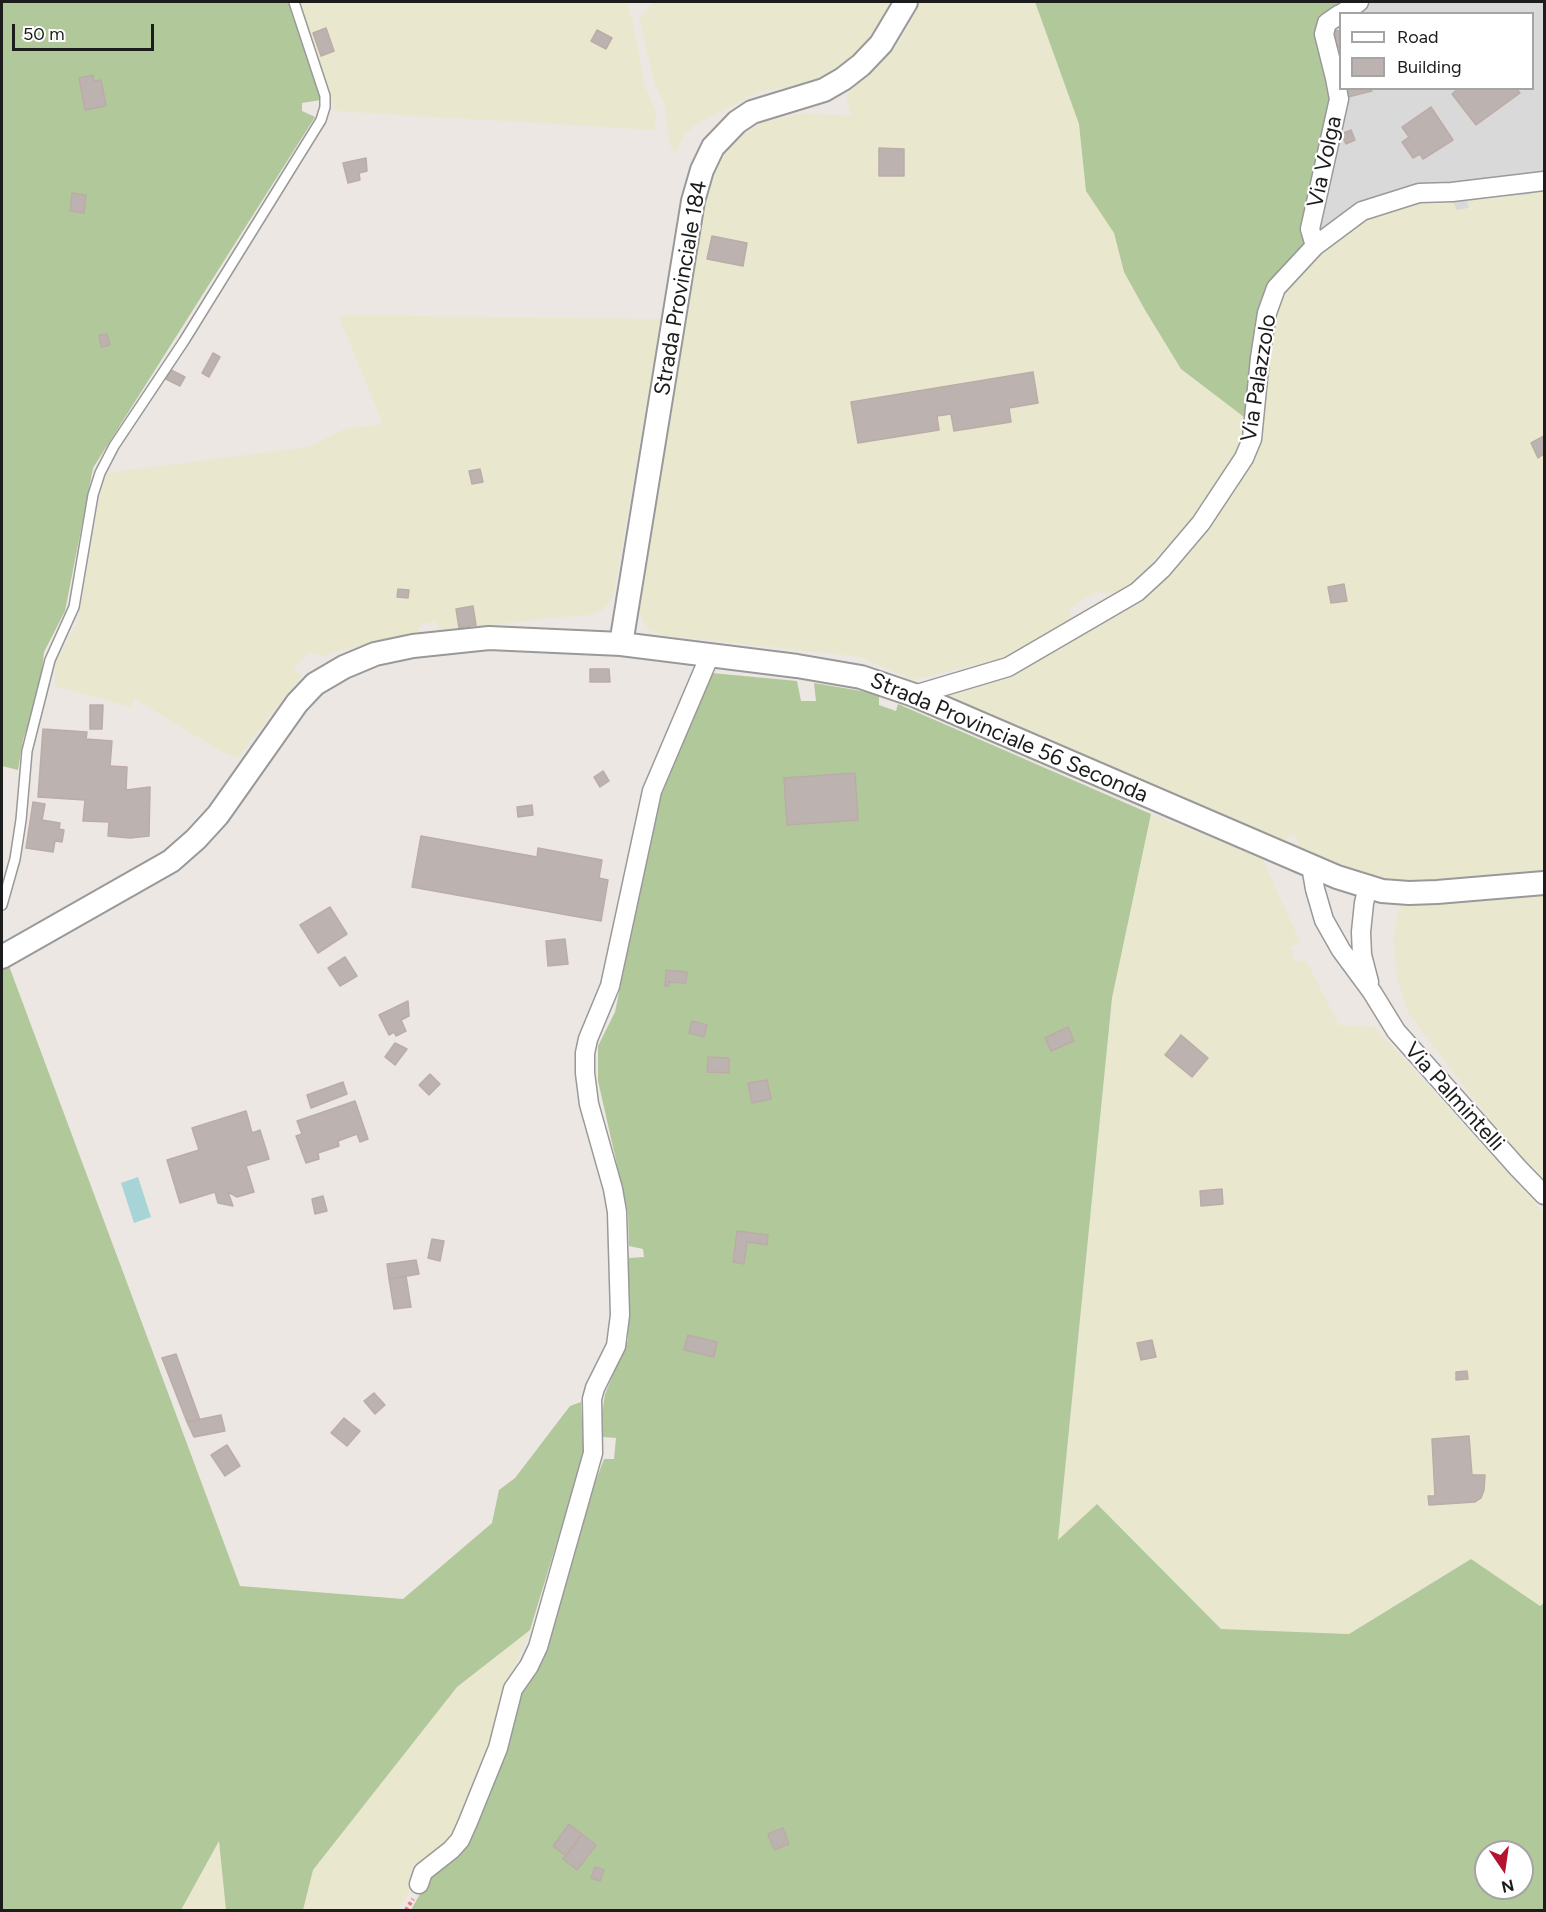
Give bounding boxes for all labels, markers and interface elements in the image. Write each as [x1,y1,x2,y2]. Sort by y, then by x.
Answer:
scale bar [15,12,158,50]
legend [1339,12,1534,90]
text: 50 m [23,23,65,45]
text: Road [1397,26,1438,48]
text: Building [1397,56,1462,78]
street label: Via Volga [1302,114,1348,210]
street label: Strada Provinciale 184 [649,178,713,398]
street label: Via Palazzolo [1236,312,1282,444]
street label: Strada Provinciale 56 Seconda [866,667,1152,809]
street label: Via Palmintelli [1398,1037,1510,1157]
north arrow [1474,1840,1534,1900]
text: N [1500,1875,1516,1897]

